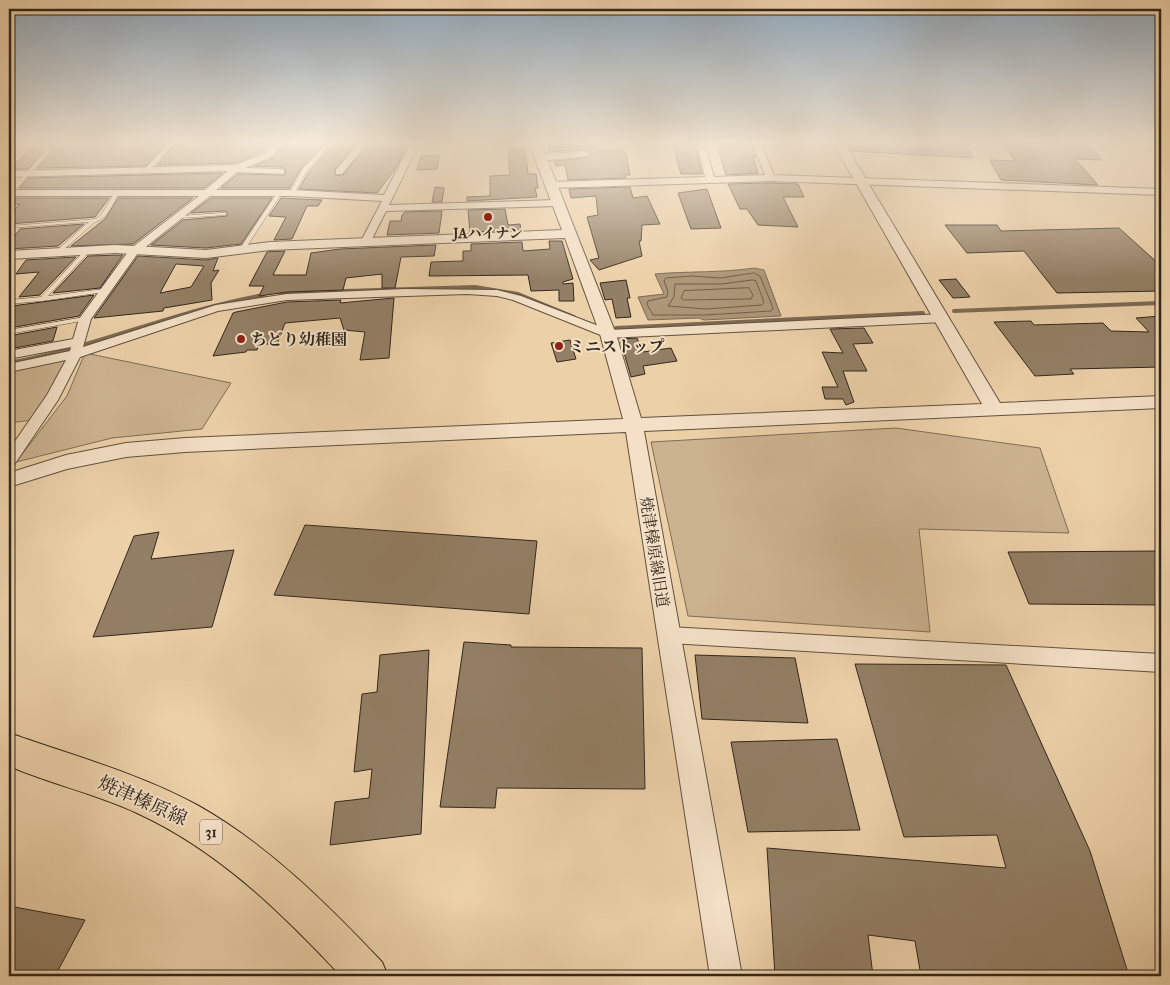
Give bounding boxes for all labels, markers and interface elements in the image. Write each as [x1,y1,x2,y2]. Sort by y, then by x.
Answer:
marker: JAハイナン [482,211,494,223]
place label: JAハイナン [451,225,523,242]
place label: ちどり幼稚園 [251,330,347,349]
marker: ちどり幼稚園 [235,333,247,345]
place label: ミニストップ [569,337,665,356]
marker: ミニストップ [553,340,565,352]
street label: 焼津榛原線旧道 [636,495,673,609]
street label: 焼津榛原線 [95,772,190,830]
road number: 31 [200,820,222,844]

